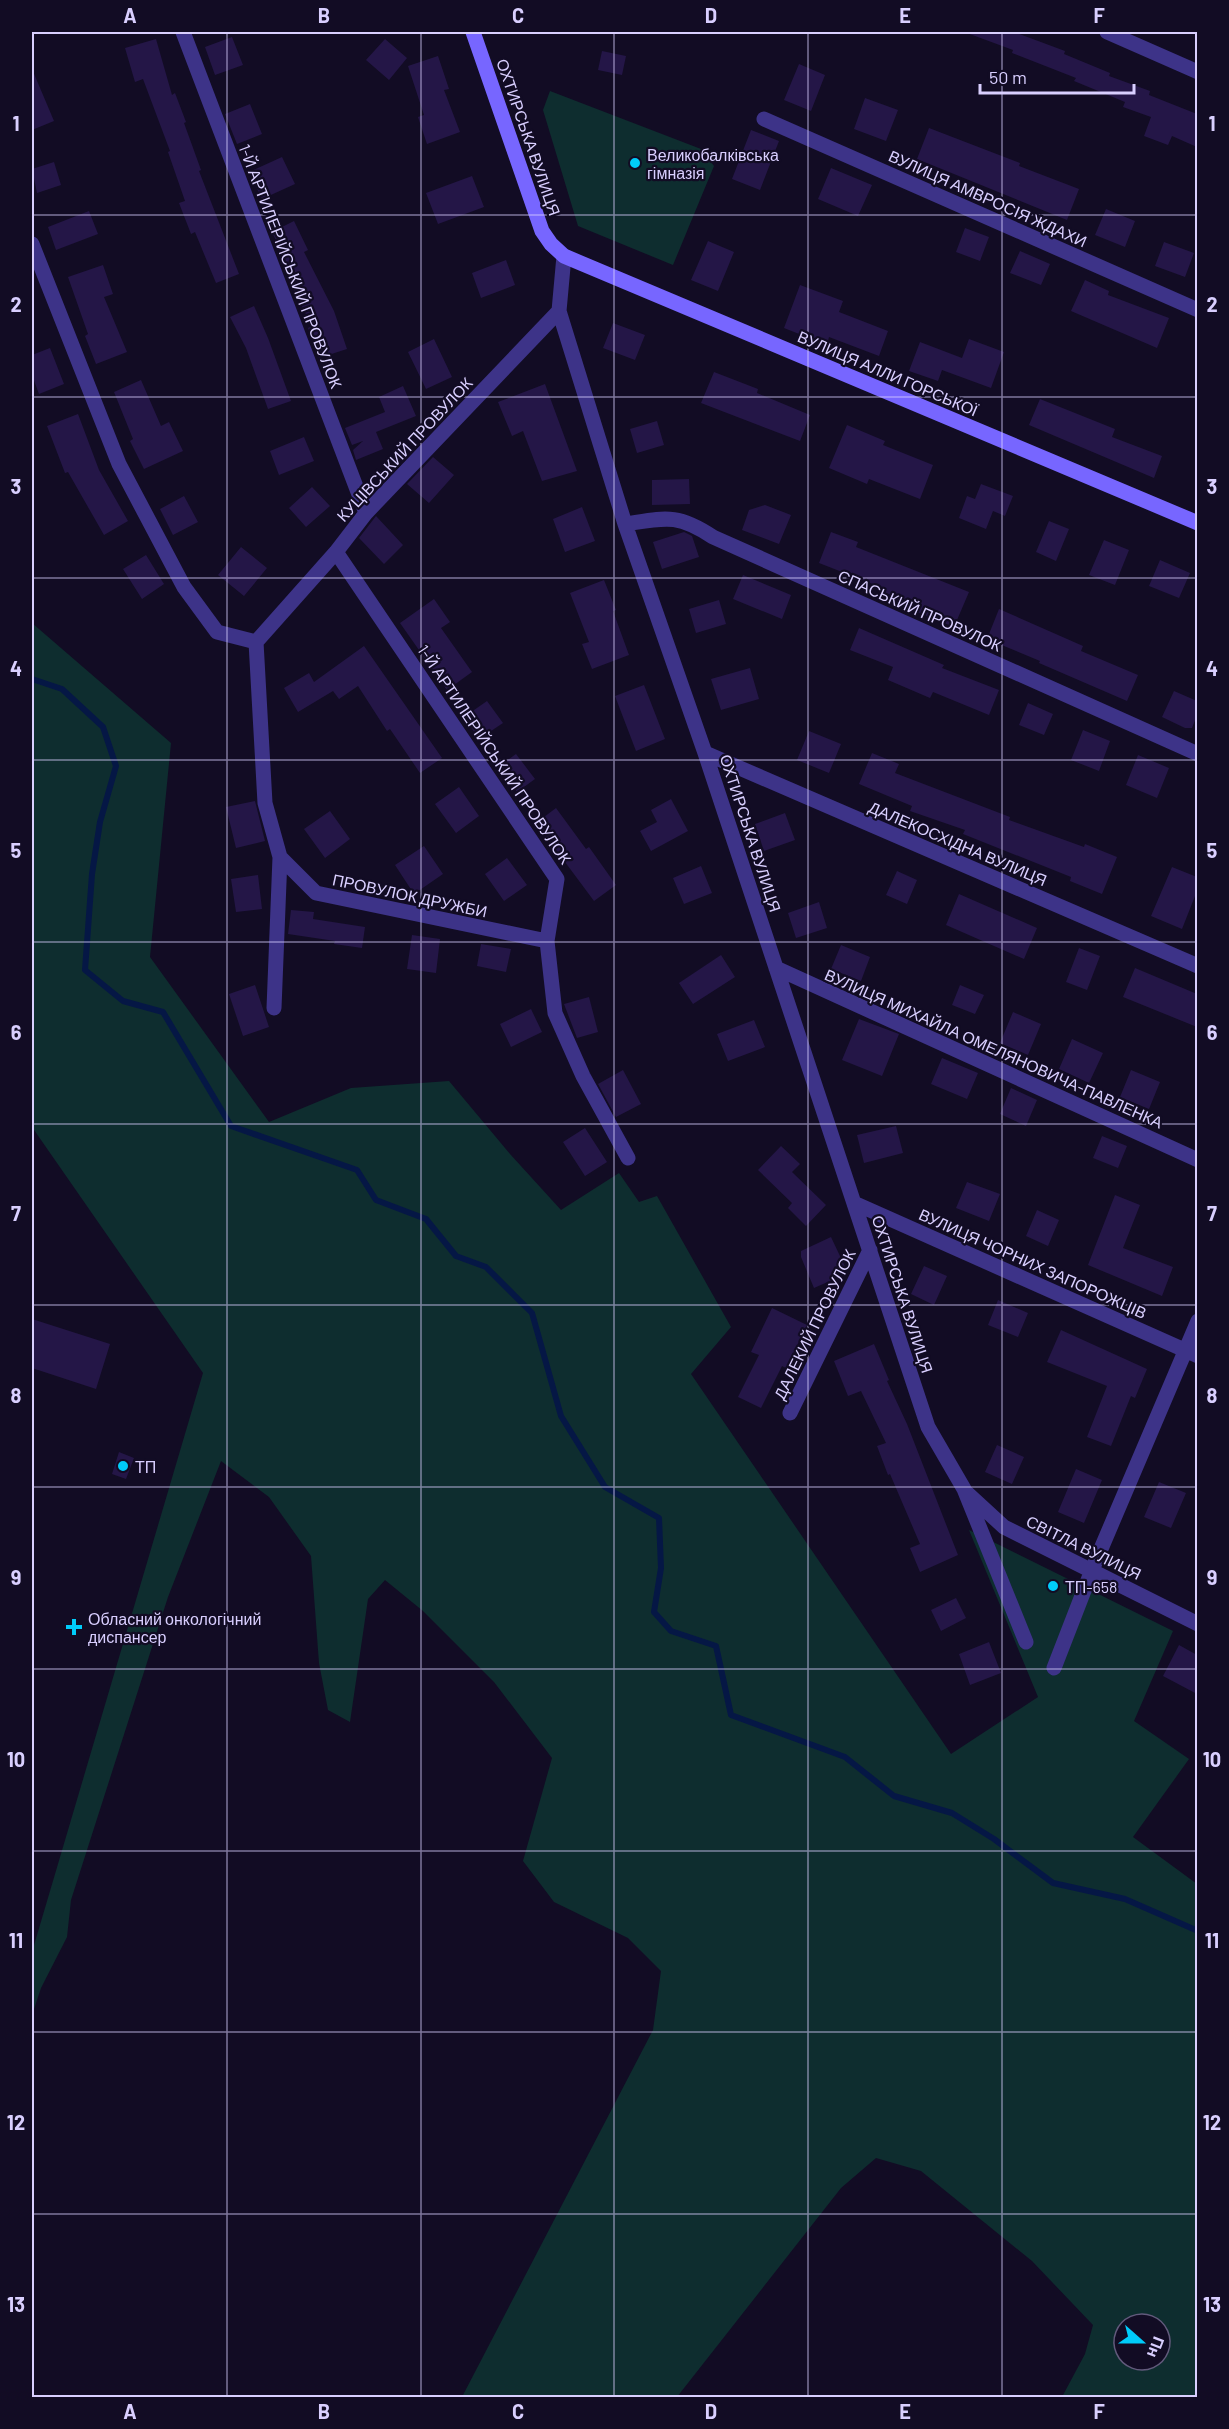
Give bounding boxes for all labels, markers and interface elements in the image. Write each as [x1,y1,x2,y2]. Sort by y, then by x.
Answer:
text: A [123,3,137,27]
text: B [318,3,330,27]
text: C [512,3,524,27]
text: D [705,3,717,27]
text: E [899,3,911,27]
text: F [1093,3,1105,27]
street label: ОХТИРСЬКА ВУЛИЦЯ [493,56,565,218]
scale bar [980,57,1134,95]
text: 50 m [989,66,1027,88]
text: 1 [12,111,20,135]
text: 1 [1208,111,1216,135]
street label: 1-Й АРТИЛЕРІЙСЬКИЙ ПРОВУЛОК [236,141,347,391]
place label: Великобалківська гімназія [647,145,779,182]
street label: ВУЛИЦЯ АМВРОСІЯ ЖДАХИ [886,146,1090,250]
marker: Великобалківська гімназія [628,156,642,170]
text: 2 [10,292,22,316]
text: 2 [1206,292,1218,316]
street label: ВУЛИЦЯ АЛЛИ ГОРСЬКОЇ [795,326,981,420]
street label: КУЦІВСЬКИЙ ПРОВУЛОК [332,373,476,525]
text: 3 [11,474,21,498]
text: 3 [1207,474,1217,498]
street label: СПАСЬКИЙ ПРОВУЛОК [835,565,1005,655]
street label: 1-Й АРТИЛЕРІЙСЬКИЙ ПРОВУЛОК [414,641,576,868]
text: 4 [10,656,22,680]
text: 4 [1206,656,1218,680]
street label: ОХТИРСЬКА ВУЛИЦЯ [717,752,785,914]
street label: ДАЛЕКОСХІДНА ВУЛИЦЯ [866,797,1050,889]
text: 5 [11,838,22,862]
text: 5 [1207,838,1218,862]
street label: ПРОВУЛОК ДРУЖБИ [331,869,489,921]
street label: ВУЛИЦЯ МИХАЙЛА ОМЕЛЯНОВИЧА-ПАВЛЕНКА [822,964,1166,1132]
text: 6 [11,1020,22,1044]
text: 6 [1207,1020,1218,1044]
text: 7 [11,1201,21,1225]
text: 7 [1207,1201,1217,1225]
street label: ВУЛИЦЯ ЧОРНИХ ЗАПОРОЖЦІВ [916,1204,1150,1322]
street label: ОХТИРСЬКА ВУЛИЦЯ [869,1213,937,1375]
street label: ДАЛЕКИЙ ПРОВУЛОК [769,1245,859,1402]
text: 8 [11,1383,22,1407]
text: 8 [1207,1383,1218,1407]
place label: ТП [135,1457,156,1476]
marker: ТП [116,1459,130,1473]
street label: СВІТЛА ВУЛИЦЯ [1023,1511,1145,1583]
text: 9 [11,1565,21,1589]
text: 9 [1207,1565,1217,1589]
place label: ТП-658 [1065,1577,1117,1596]
marker: ТП-658 [1046,1579,1060,1593]
place label: Обласний онкологічний диспансер [88,1609,261,1646]
marker: Обласний онкологічний диспансер [65,1618,83,1636]
text: 10 [7,1747,25,1771]
text: 10 [1203,1747,1221,1771]
text: 11 [9,1928,23,1952]
text: 11 [1205,1928,1219,1952]
text: 12 [7,2110,25,2134]
text: 12 [1203,2110,1221,2134]
text: 13 [7,2292,25,2316]
text: 13 [1203,2292,1221,2316]
north arrow [1112,2312,1172,2372]
text: Пн [1144,2334,1169,2361]
text: A [123,2399,137,2423]
text: B [318,2399,330,2423]
text: C [512,2399,524,2423]
text: D [705,2399,717,2423]
text: E [899,2399,911,2423]
text: F [1093,2399,1105,2423]

